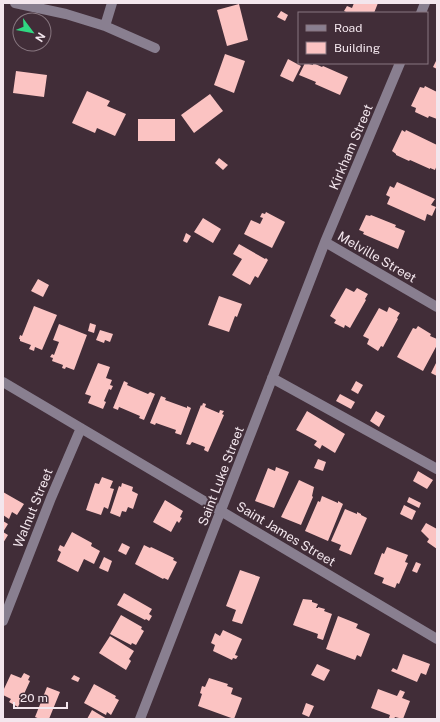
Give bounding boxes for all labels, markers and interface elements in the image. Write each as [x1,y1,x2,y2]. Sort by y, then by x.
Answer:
north arrow [12,12,52,52]
legend [298,12,428,64]
text: Road [334,21,362,35]
text: N [33,30,48,44]
text: Building [334,41,380,55]
street label: Kirkham Street [326,102,376,192]
street label: Melville Street [335,228,419,286]
street label: Saint Luke Street [195,424,247,528]
street label: Walnut Street [10,466,56,550]
street label: Saint James Street [234,498,338,570]
scale bar [14,684,67,710]
text: 20 m [20,691,48,705]

